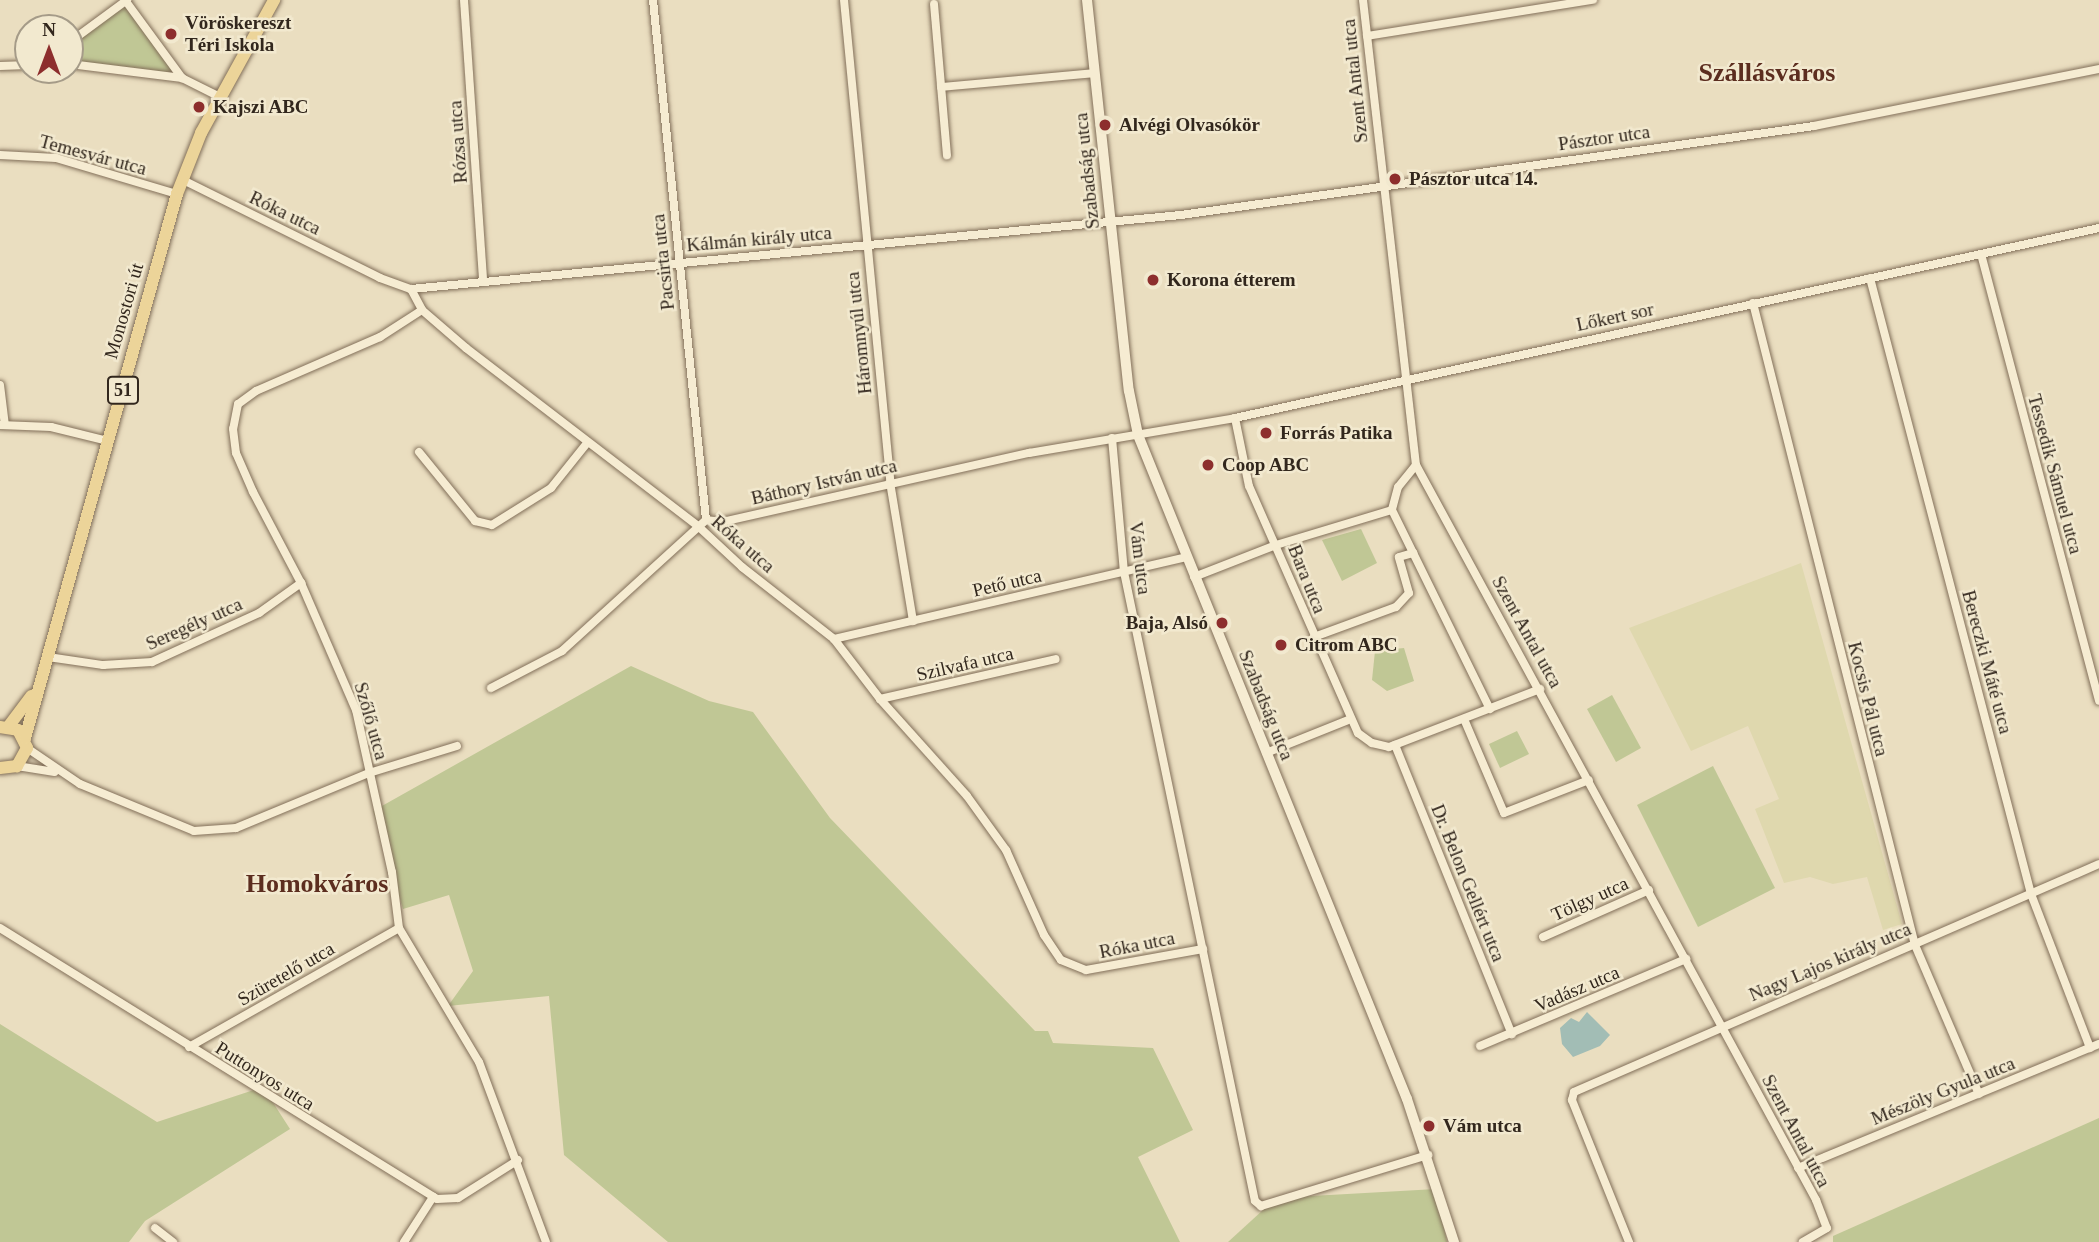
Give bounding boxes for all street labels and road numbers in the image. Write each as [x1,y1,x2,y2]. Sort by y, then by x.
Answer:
street label: Szent Antal utca [1337,17,1373,145]
street label: Rózsa utca [444,100,472,184]
street label: Szabadság utca [1070,112,1104,230]
street label: Pásztor utca [1557,120,1651,156]
street label: Temesvár utca [37,130,149,180]
street label: Róka utca [246,186,324,240]
street label: Pacsirta utca [647,213,679,311]
street label: Kálmán király utca [685,221,833,257]
street label: Monostori út [99,260,149,362]
street label: Háromnyúl utca [841,271,877,395]
street label: Lőkert sor [1574,298,1656,336]
road number: 51 [106,376,140,404]
street label: Tessedik Sámuel utca [2023,392,2087,556]
street label: Báthory István utca [749,454,899,510]
street label: Róka utca [707,510,779,578]
street label: Vám utca [1124,520,1156,596]
street label: Bara utca [1283,541,1331,617]
street label: Pető utca [970,564,1044,602]
street label: Szent Antal utca [1487,572,1567,692]
street label: Bereczki Máté utca [1957,588,2017,736]
street label: Seregély utca [142,593,246,655]
street label: Kocsis Pál utca [1843,639,1893,759]
street label: Szilvafa utca [914,642,1016,686]
street label: Szabadság utca [1234,647,1298,763]
street label: Szőlő utca [349,680,393,762]
street label: Dr. Belon Gellért utca [1426,801,1510,965]
street label: Tölgy utca [1548,872,1632,926]
street label: Nagy Lajos király utca [1746,918,1914,1006]
street label: Róka utca [1097,927,1177,963]
street label: Szüretelő utca [233,937,339,1011]
street label: Vadász utca [1531,961,1623,1017]
street label: Puttonyos utca [211,1037,319,1115]
street label: Mészöly Gyula utca [1868,1052,2018,1130]
street label: Szent Antal utca [1756,1070,1836,1192]

